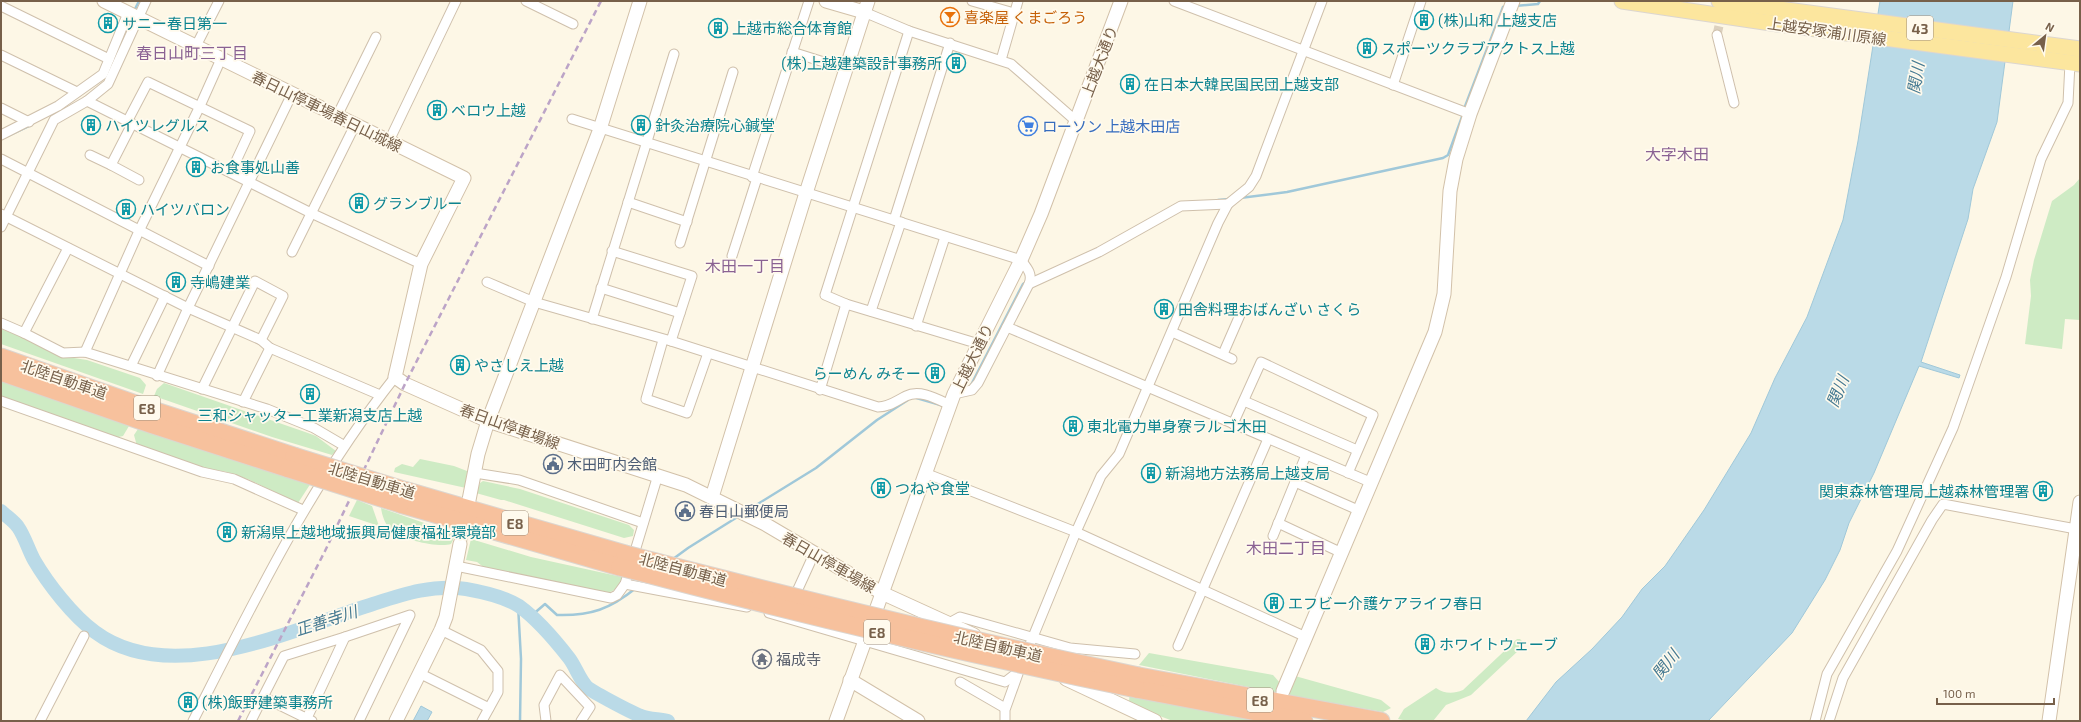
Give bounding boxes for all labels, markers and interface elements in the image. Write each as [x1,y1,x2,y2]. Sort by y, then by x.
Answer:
bar icon: 喜楽屋 くまごろう [939,6,961,28]
place label: 喜楽屋 くまごろう [964,8,1087,26]
building icon: (株)山和 上越支店 [1413,9,1435,31]
place label: (株)山和 上越支店 [1438,11,1557,29]
building icon: サニー春日第一 [97,12,119,34]
place label: サニー春日第一 [122,14,227,32]
street label: 上越安塚浦川原線 [1766,14,1888,48]
road number: 43 [1907,16,1933,40]
north arrow [2025,16,2065,56]
building icon: 上越市総合体育館 [707,17,729,39]
place label: 上越市総合体育館 [732,19,852,37]
text: N [2043,19,2057,34]
street label: 上越大通り [1077,23,1121,99]
building icon: スポーツクラブアクトス上越 [1356,37,1378,59]
place label: スポーツクラブアクトス上越 [1381,39,1575,57]
district label: 春日山町三丁目 [136,43,248,62]
building icon: (株)上越建築設計事務所 [945,52,967,74]
place label: (株)上越建築設計事務所 [781,54,942,72]
water label: 関川 [1903,59,1927,95]
street label: 春日山停車場春日山城線 [249,67,405,155]
building icon: 在日本大韓民国民団上越支部 [1119,73,1141,95]
place label: 在日本大韓民国民団上越支部 [1144,75,1339,93]
building icon: ベロウ上越 [426,99,448,121]
place label: ベロウ上越 [451,101,526,119]
building icon: ハイツレグルス [80,114,102,136]
building icon: 針灸治療院心鍼堂 [630,114,652,136]
supermarket icon: ローソン 上越木田店 [1017,115,1039,137]
place label: ハイツレグルス [105,116,210,134]
place label: 針灸治療院心鍼堂 [655,116,775,134]
place label: ローソン 上越木田店 [1042,117,1180,135]
district label: 大字木田 [1645,144,1709,163]
building icon: お食事処山善 [185,156,207,178]
place label: お食事処山善 [210,158,300,176]
building icon: グランブルー [348,192,370,214]
place label: グランブルー [373,194,463,212]
building icon: ハイツバロン [115,198,137,220]
place label: ハイツバロン [140,200,230,218]
district label: 木田一丁目 [705,256,785,275]
building icon: 寺嶋建業 [165,271,187,293]
place label: 寺嶋建業 [190,273,250,291]
building icon: 田舎料理おばんざい さくら [1153,298,1175,320]
place label: 田舎料理おばんざい さくら [1178,300,1361,318]
street label: 上越大通り [947,320,997,396]
building icon: やさしえ上越 [449,354,471,376]
street label: 北陸自動車道 [19,356,109,402]
place label: やさしえ上越 [474,356,564,374]
building icon: らーめん みそー [924,362,946,384]
place label: らーめん みそー [813,364,921,382]
water label: 関川 [1822,371,1853,409]
building icon: 三和シャッター工業新潟支店上越 [299,383,321,405]
road number: E8 [134,396,160,420]
street label: 春日山停車場線 [458,400,562,452]
place label: 三和シャッター工業新潟支店上越 [197,406,423,424]
building icon: 東北電力単身寮ラルゴ木田 [1062,415,1084,437]
place label: 東北電力単身寮ラルゴ木田 [1087,417,1267,435]
public building icon: 木田町内会館 [542,453,564,475]
place label: 木田町内会館 [567,455,657,473]
street label: 北陸自動車道 [326,458,418,502]
building icon: 新潟地方法務局上越支局 [1140,462,1162,484]
place label: 新潟地方法務局上越支局 [1165,464,1330,482]
building icon: つねや食堂 [870,477,892,499]
place label: つねや食堂 [895,479,970,497]
building icon: 関東森林管理局上越森林管理署 [2032,480,2054,502]
place label: 関東森林管理局上越森林管理署 [1819,482,2029,500]
public building icon: 春日山郵便局 [674,500,696,522]
place label: 春日山郵便局 [699,502,789,520]
road number: E8 [502,511,528,535]
building icon: 新潟県上越地域振興局健康福祉環境部 [216,521,238,543]
place label: 新潟県上越地域振興局健康福祉環境部 [241,523,496,541]
street label: 春日山停車場線 [779,528,879,596]
district label: 木田二丁目 [1246,538,1326,557]
street label: 北陸自動車道 [637,549,729,589]
building icon: エフビー介護ケアライフ春日 [1263,592,1285,614]
place label: エフビー介護ケアライフ春日 [1288,594,1483,612]
water label: 正善寺川 [293,600,361,639]
road number: E8 [864,620,890,644]
street label: 北陸自動車道 [952,627,1044,665]
building icon: ホワイトウェーブ [1414,633,1436,655]
place label: ホワイトウェーブ [1439,635,1558,653]
water label: 関川 [1648,644,1684,682]
temple icon: 福成寺 [751,648,773,670]
place label: 福成寺 [776,650,821,668]
scale bar [1937,680,2054,706]
text: 100 m [1943,686,1975,700]
road number: E8 [1247,688,1273,712]
building icon: (株)飯野建築事務所 [177,691,199,713]
place label: (株)飯野建築事務所 [202,693,333,711]

